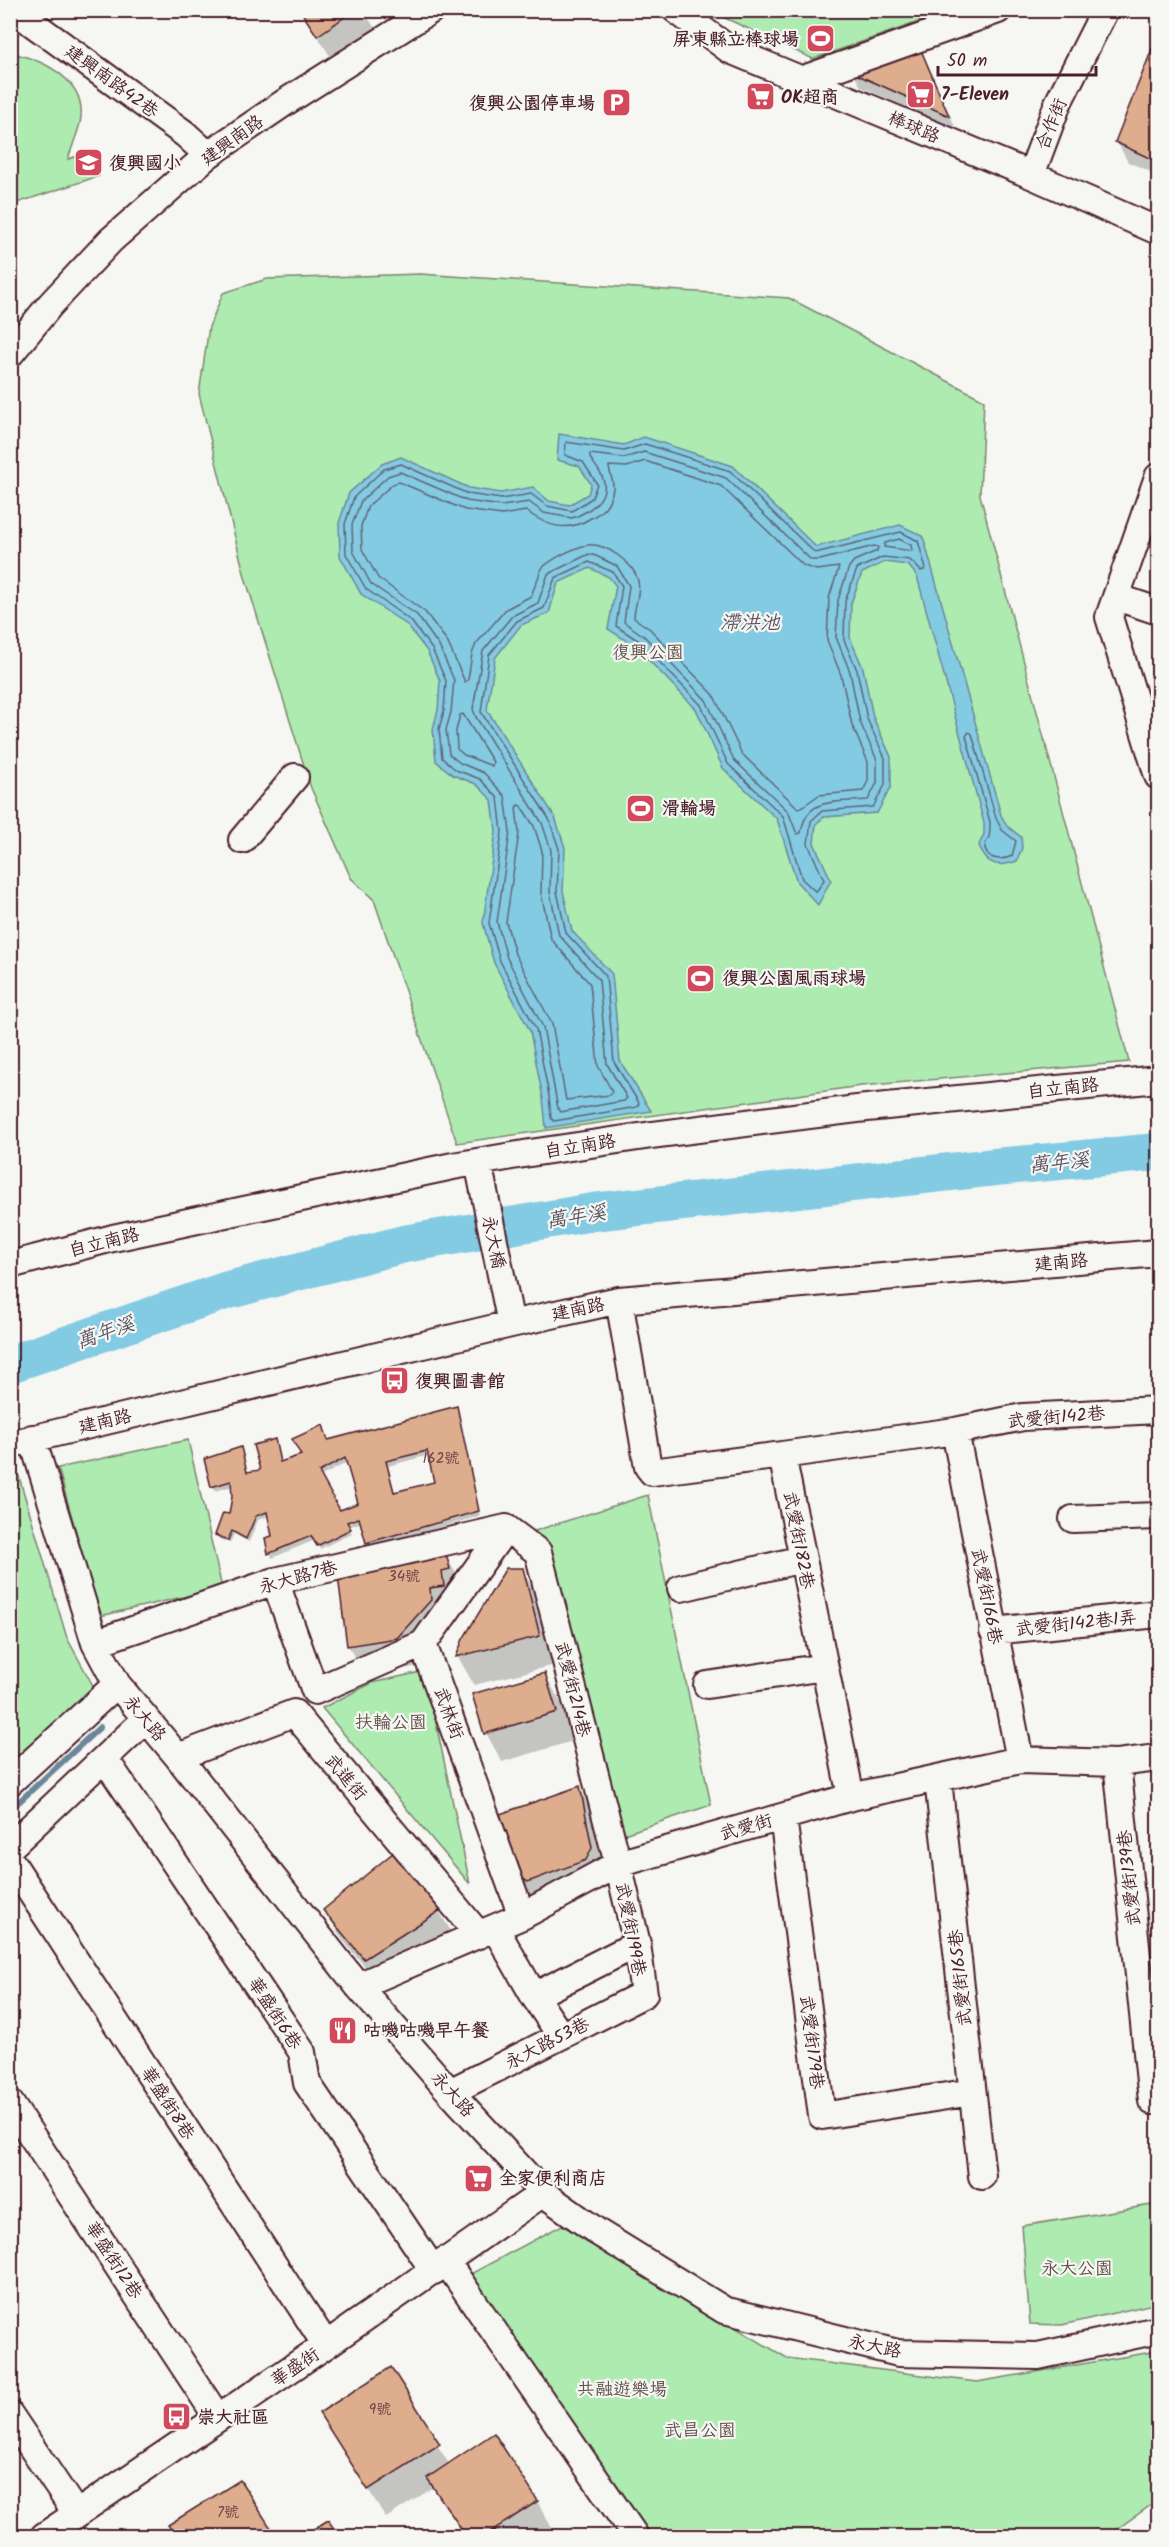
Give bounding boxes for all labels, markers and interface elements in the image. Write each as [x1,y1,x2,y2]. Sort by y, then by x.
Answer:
sports icon: 屏東縣立棒球場 [804,23,836,55]
place label: 屏東縣立棒球場 [673,26,799,55]
street label: 建興南路42巷 [58,38,164,126]
scale bar [938,39,1096,77]
text: 50 m [947,47,987,76]
supermarket icon: 7-Eleven [904,78,936,110]
supermarket icon: OK超商 [744,81,776,113]
place label: 7-Eleven [941,81,1009,110]
place label: OK超商 [781,84,839,113]
parking icon: 復興公園停車場 [600,87,632,119]
place label: 復興公園停車場 [469,90,595,119]
street label: 合作街 [1029,94,1076,155]
street label: 棒球路 [883,104,944,152]
street label: 建興南路 [195,108,271,174]
school or university icon: 復興國小 [72,147,104,179]
place label: 復興國小 [109,150,181,179]
water label: 滯洪池 [720,608,781,640]
park label: 復興公園 [612,639,684,668]
sports icon: 滑輪場 [625,792,657,824]
place label: 滑輪場 [662,795,716,824]
sports icon: 復興公園風雨球場 [685,962,717,994]
place label: 復興公園風雨球場 [722,965,866,994]
street label: 自立南路 [1026,1071,1100,1108]
street label: 自立南路 [542,1128,618,1167]
water label: 萬年溪 [1028,1145,1092,1183]
water label: 萬年溪 [544,1197,609,1238]
street label: 永大橋 [473,1213,512,1272]
street label: 自立南路 [66,1221,143,1266]
street label: 建南路 [1033,1247,1089,1280]
street label: 建南路 [549,1291,608,1330]
water label: 萬年溪 [72,1309,140,1359]
bus stop icon: 復興圖書館 [378,1365,410,1397]
place label: 復興圖書館 [415,1368,505,1397]
street label: 武愛街142巷 [1006,1400,1106,1437]
street label: 建南路 [76,1402,135,1443]
house number: 162號 [423,1447,459,1471]
street label: 武愛街182巷 [774,1489,821,1592]
street label: 武愛街166巷 [962,1546,1009,1647]
street label: 永大路7巷 [256,1554,341,1603]
house number: 34號 [388,1565,420,1589]
street label: 武愛街142巷1弄 [1014,1604,1138,1645]
street label: 武愛街214巷 [546,1638,597,1740]
street label: 武林街 [425,1683,470,1744]
street label: 永大路 [115,1689,172,1749]
park label: 扶輪公園 [355,1709,427,1738]
street label: 武進街 [316,1748,373,1808]
street label: 武愛街 [716,1807,776,1850]
street label: 武愛街139巷 [1111,1828,1150,1927]
street label: 武愛街199巷 [606,1880,653,1979]
street label: 武愛街165巷 [942,1928,981,2028]
street label: 華盛街6巷 [239,1972,308,2056]
street label: 武愛街179巷 [790,1993,831,2091]
street label: 永大路53巷 [500,2011,595,2078]
restaurant icon: 咕嘰咕嘰早午餐 [326,2014,358,2046]
place label: 咕嘰咕嘰早午餐 [363,2017,489,2046]
street label: 華盛街8巷 [132,2061,201,2146]
street label: 永大路 [423,2065,481,2125]
supermarket icon: 全家便利商店 [462,2162,494,2194]
place label: 全家便利商店 [499,2165,607,2194]
street label: 華盛街12巷 [77,2216,149,2306]
park label: 永大公園 [1041,2255,1113,2284]
street label: 永大路 [845,2328,904,2367]
street label: 華盛街 [265,2341,326,2395]
park label: 共融遊樂場 [577,2376,667,2405]
house number: 9號 [369,2398,391,2422]
bus stop icon: 崇大社區 [160,2401,192,2433]
place label: 崇大社區 [197,2404,269,2433]
park label: 武昌公園 [664,2417,736,2446]
house number: 7號 [217,2501,239,2525]

